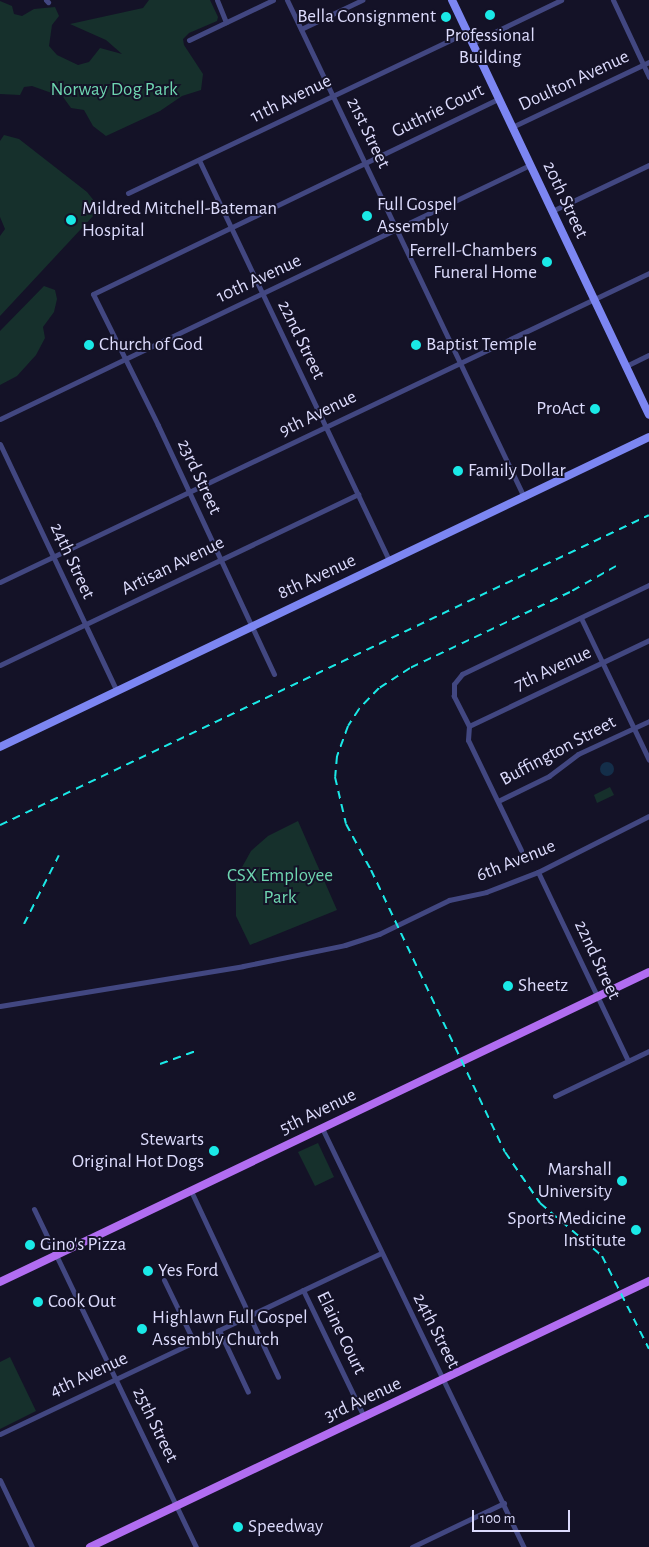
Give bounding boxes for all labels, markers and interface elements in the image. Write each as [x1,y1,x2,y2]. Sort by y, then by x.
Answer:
place label: Bella Consignment [297,6,436,28]
marker: Professional Building [483,8,497,22]
marker: Bella Consignment [440,11,452,23]
place label: Professional Building [445,25,535,69]
street label: Doulton Avenue [515,45,633,117]
street label: 11th Avenue [247,70,335,128]
park label: Norway Dog Park [50,79,178,101]
street label: Guthrie Court [388,79,488,143]
street label: 21st Street [341,94,395,172]
street label: 20th Street [537,158,593,242]
place label: Full Gospel Assembly [377,194,457,238]
place label: Mildred Mitchell-Bateman Hospital [82,198,277,242]
marker: Full Gospel Assembly [361,210,373,222]
marker: Mildred Mitchell-Bateman Hospital [64,213,78,227]
place label: Ferrell-Chambers Funeral Home [409,240,537,284]
street label: 10th Avenue [213,249,305,309]
marker: Ferrell-Chambers Funeral Home [541,256,553,268]
street label: 22nd Street [272,297,330,383]
place label: Church of God [99,334,203,356]
place label: Baptist Temple [426,334,537,356]
marker: Church of God [83,339,95,351]
marker: Baptist Temple [410,339,422,351]
street label: 9th Avenue [276,385,360,443]
place label: ProAct [536,398,585,420]
marker: ProAct [589,403,601,415]
street label: 23rd Street [172,436,226,518]
place label: Family Dollar [468,460,566,482]
marker: Family Dollar [452,465,464,477]
street label: 24th Street [44,519,100,603]
street label: Artisan Avenue [118,531,228,601]
street label: 8th Avenue [274,549,360,605]
street label: 7th Avenue [511,641,595,697]
street label: Buffington Street [496,711,620,791]
street label: 6th Avenue [473,835,559,887]
park label: CSX Employee Park [227,865,333,909]
street label: 22nd Street [569,917,625,1003]
place label: Sheetz [518,975,568,997]
marker: Sheetz [502,980,514,992]
street label: 5th Avenue [276,1084,360,1140]
place label: Stewarts Original Hot Dogs [72,1129,204,1173]
marker: Stewarts Original Hot Dogs [208,1145,220,1157]
place label: Marshall University [538,1159,612,1203]
marker: Marshall University [616,1175,628,1187]
place label: Sports Medicine Institute [508,1208,626,1252]
marker: Sports Medicine Institute [630,1224,642,1236]
place label: Gino's Pizza [40,1234,126,1256]
marker: Gino's Pizza [24,1239,36,1251]
place label: Yes Ford [158,1260,218,1282]
marker: Yes Ford [142,1265,154,1277]
street label: Elaine Court [311,1288,371,1378]
street label: 24th Street [407,1289,465,1373]
place label: Cook Out [48,1291,116,1313]
marker: Cook Out [32,1296,44,1308]
place label: Highlawn Full Gospel Assembly Church [152,1307,308,1351]
marker: Highlawn Full Gospel Assembly Church [136,1323,148,1335]
street label: 4th Avenue [46,1347,132,1403]
street label: 3rd Avenue [321,1372,405,1428]
street label: 25th Street [127,1384,183,1466]
scale bar [474,1500,572,1532]
text: 100 m [480,1511,515,1526]
place label: Speedway [248,1516,323,1538]
marker: Speedway [232,1521,244,1533]

